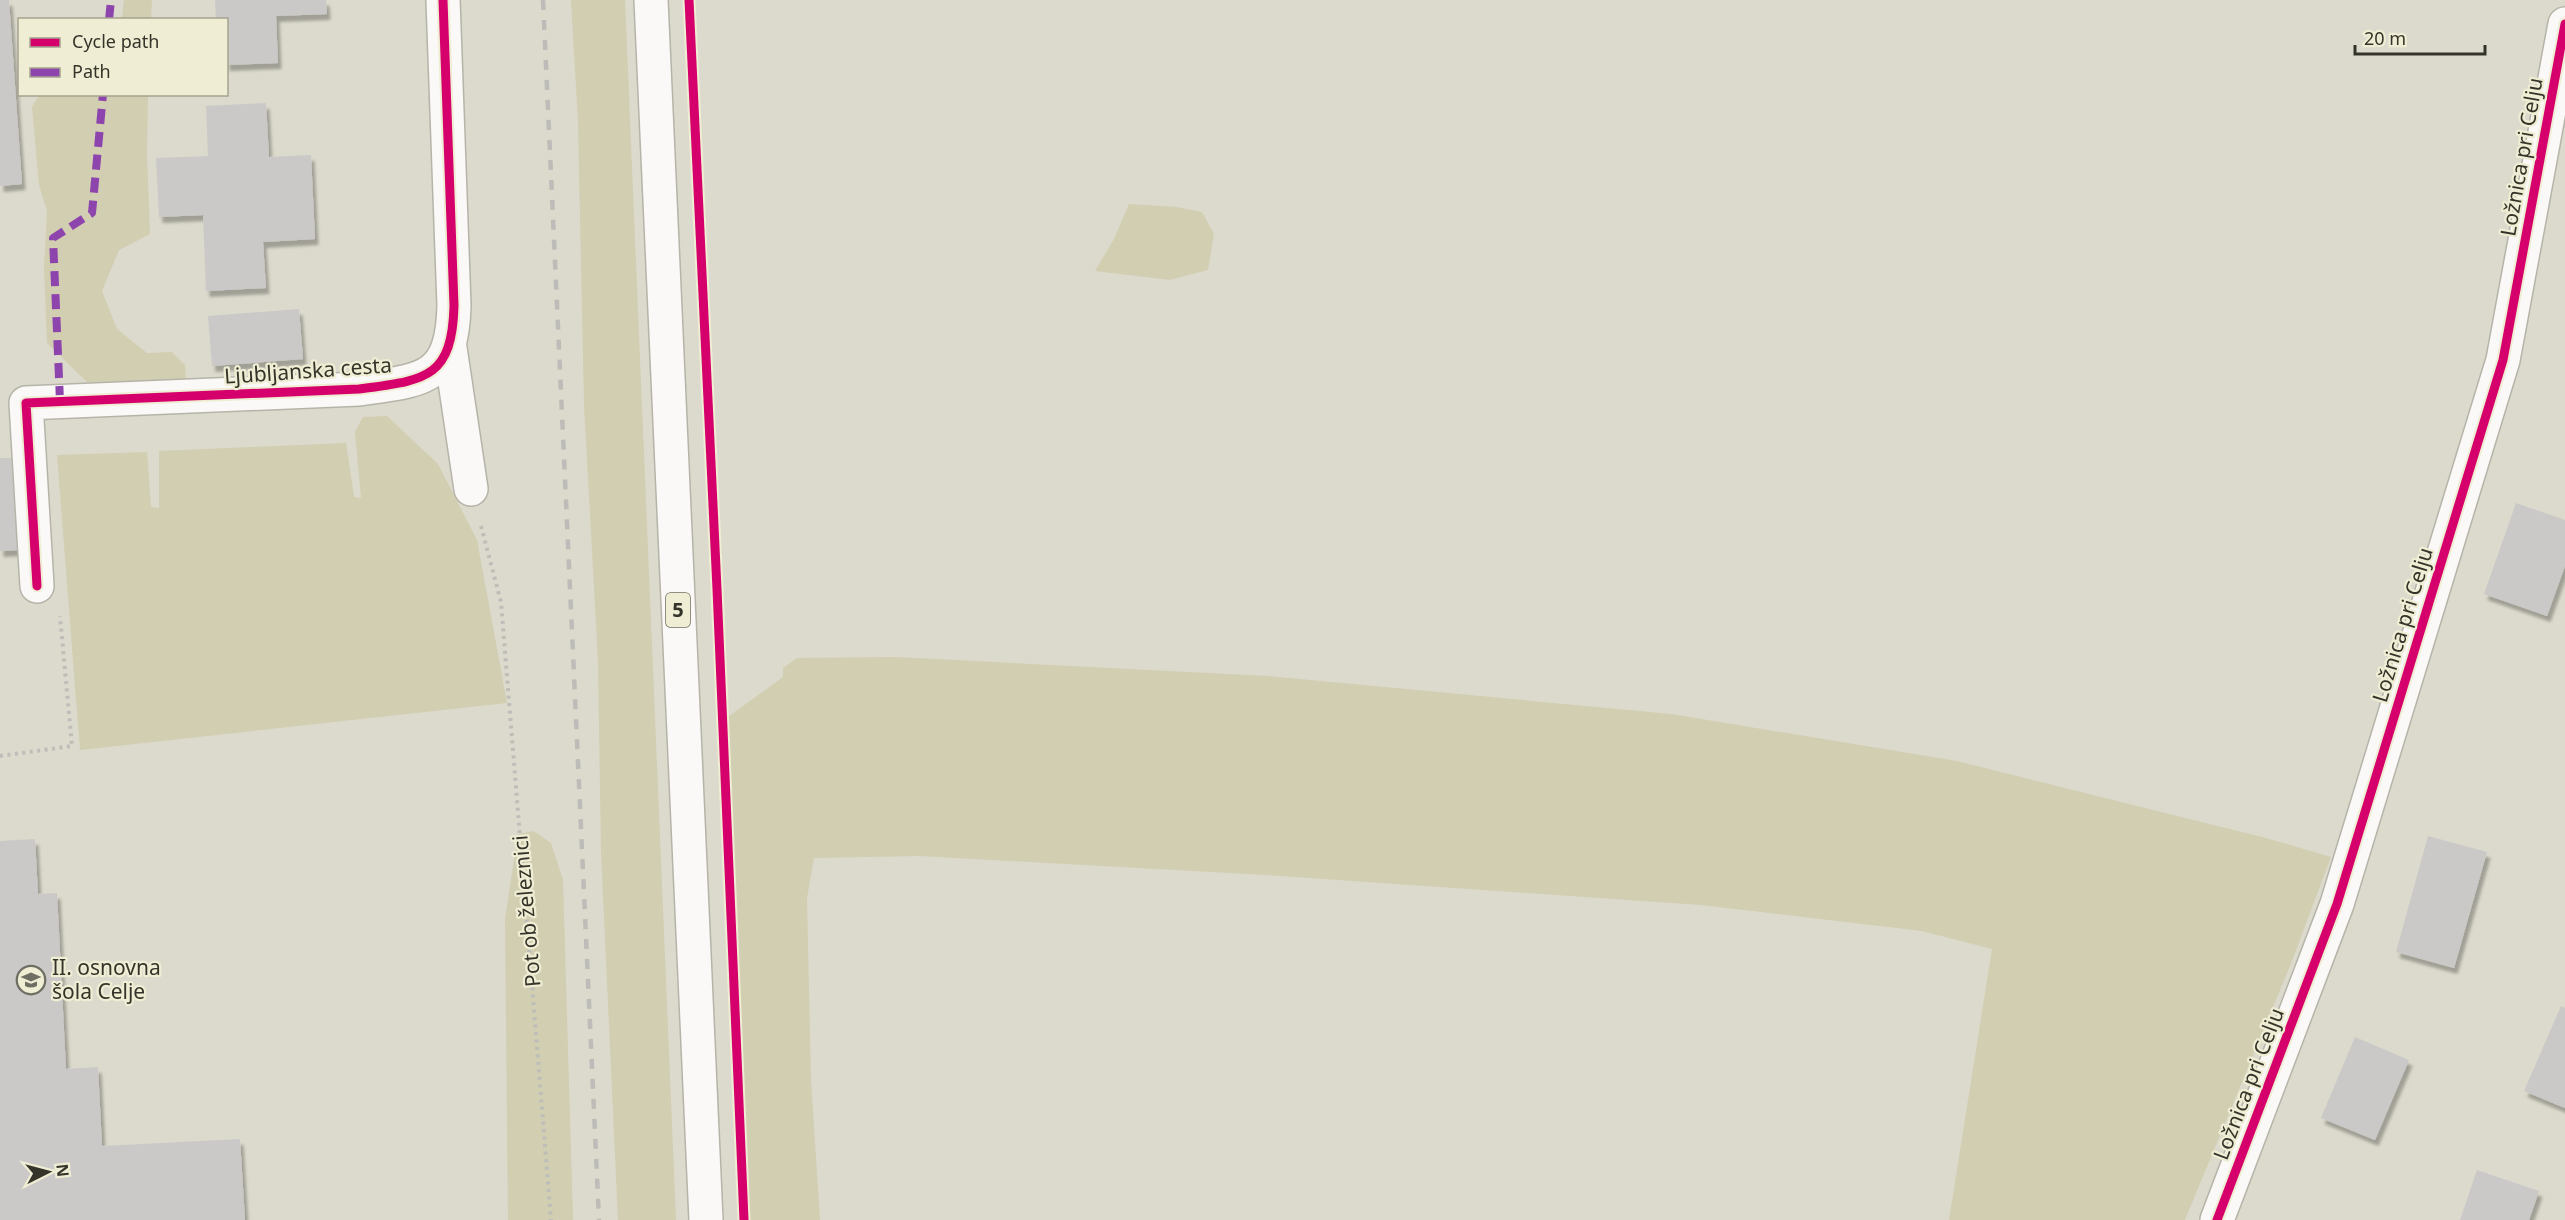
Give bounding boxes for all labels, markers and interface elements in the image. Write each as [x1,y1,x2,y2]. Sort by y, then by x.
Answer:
legend [18,18,228,96]
scale bar [2355,18,2486,56]
text: 20 m [2364,26,2406,50]
text: Cycle path [72,29,159,53]
text: Path [72,59,111,83]
street label: Ložnica pri Celju [2493,75,2549,238]
street label: Ljubljanska cesta [223,350,393,390]
street label: Ložnica pri Celju [2365,544,2439,706]
road number: 5 [666,593,690,627]
street label: Pot ob železnici [505,834,547,988]
place label: II. osnovna šola Celje [52,953,161,1005]
school or university icon: II. osnovna šola Celje [15,964,47,996]
street label: Ložnica pri Celju [2206,1004,2290,1164]
north arrow [18,1142,78,1202]
text: N [51,1163,75,1178]

